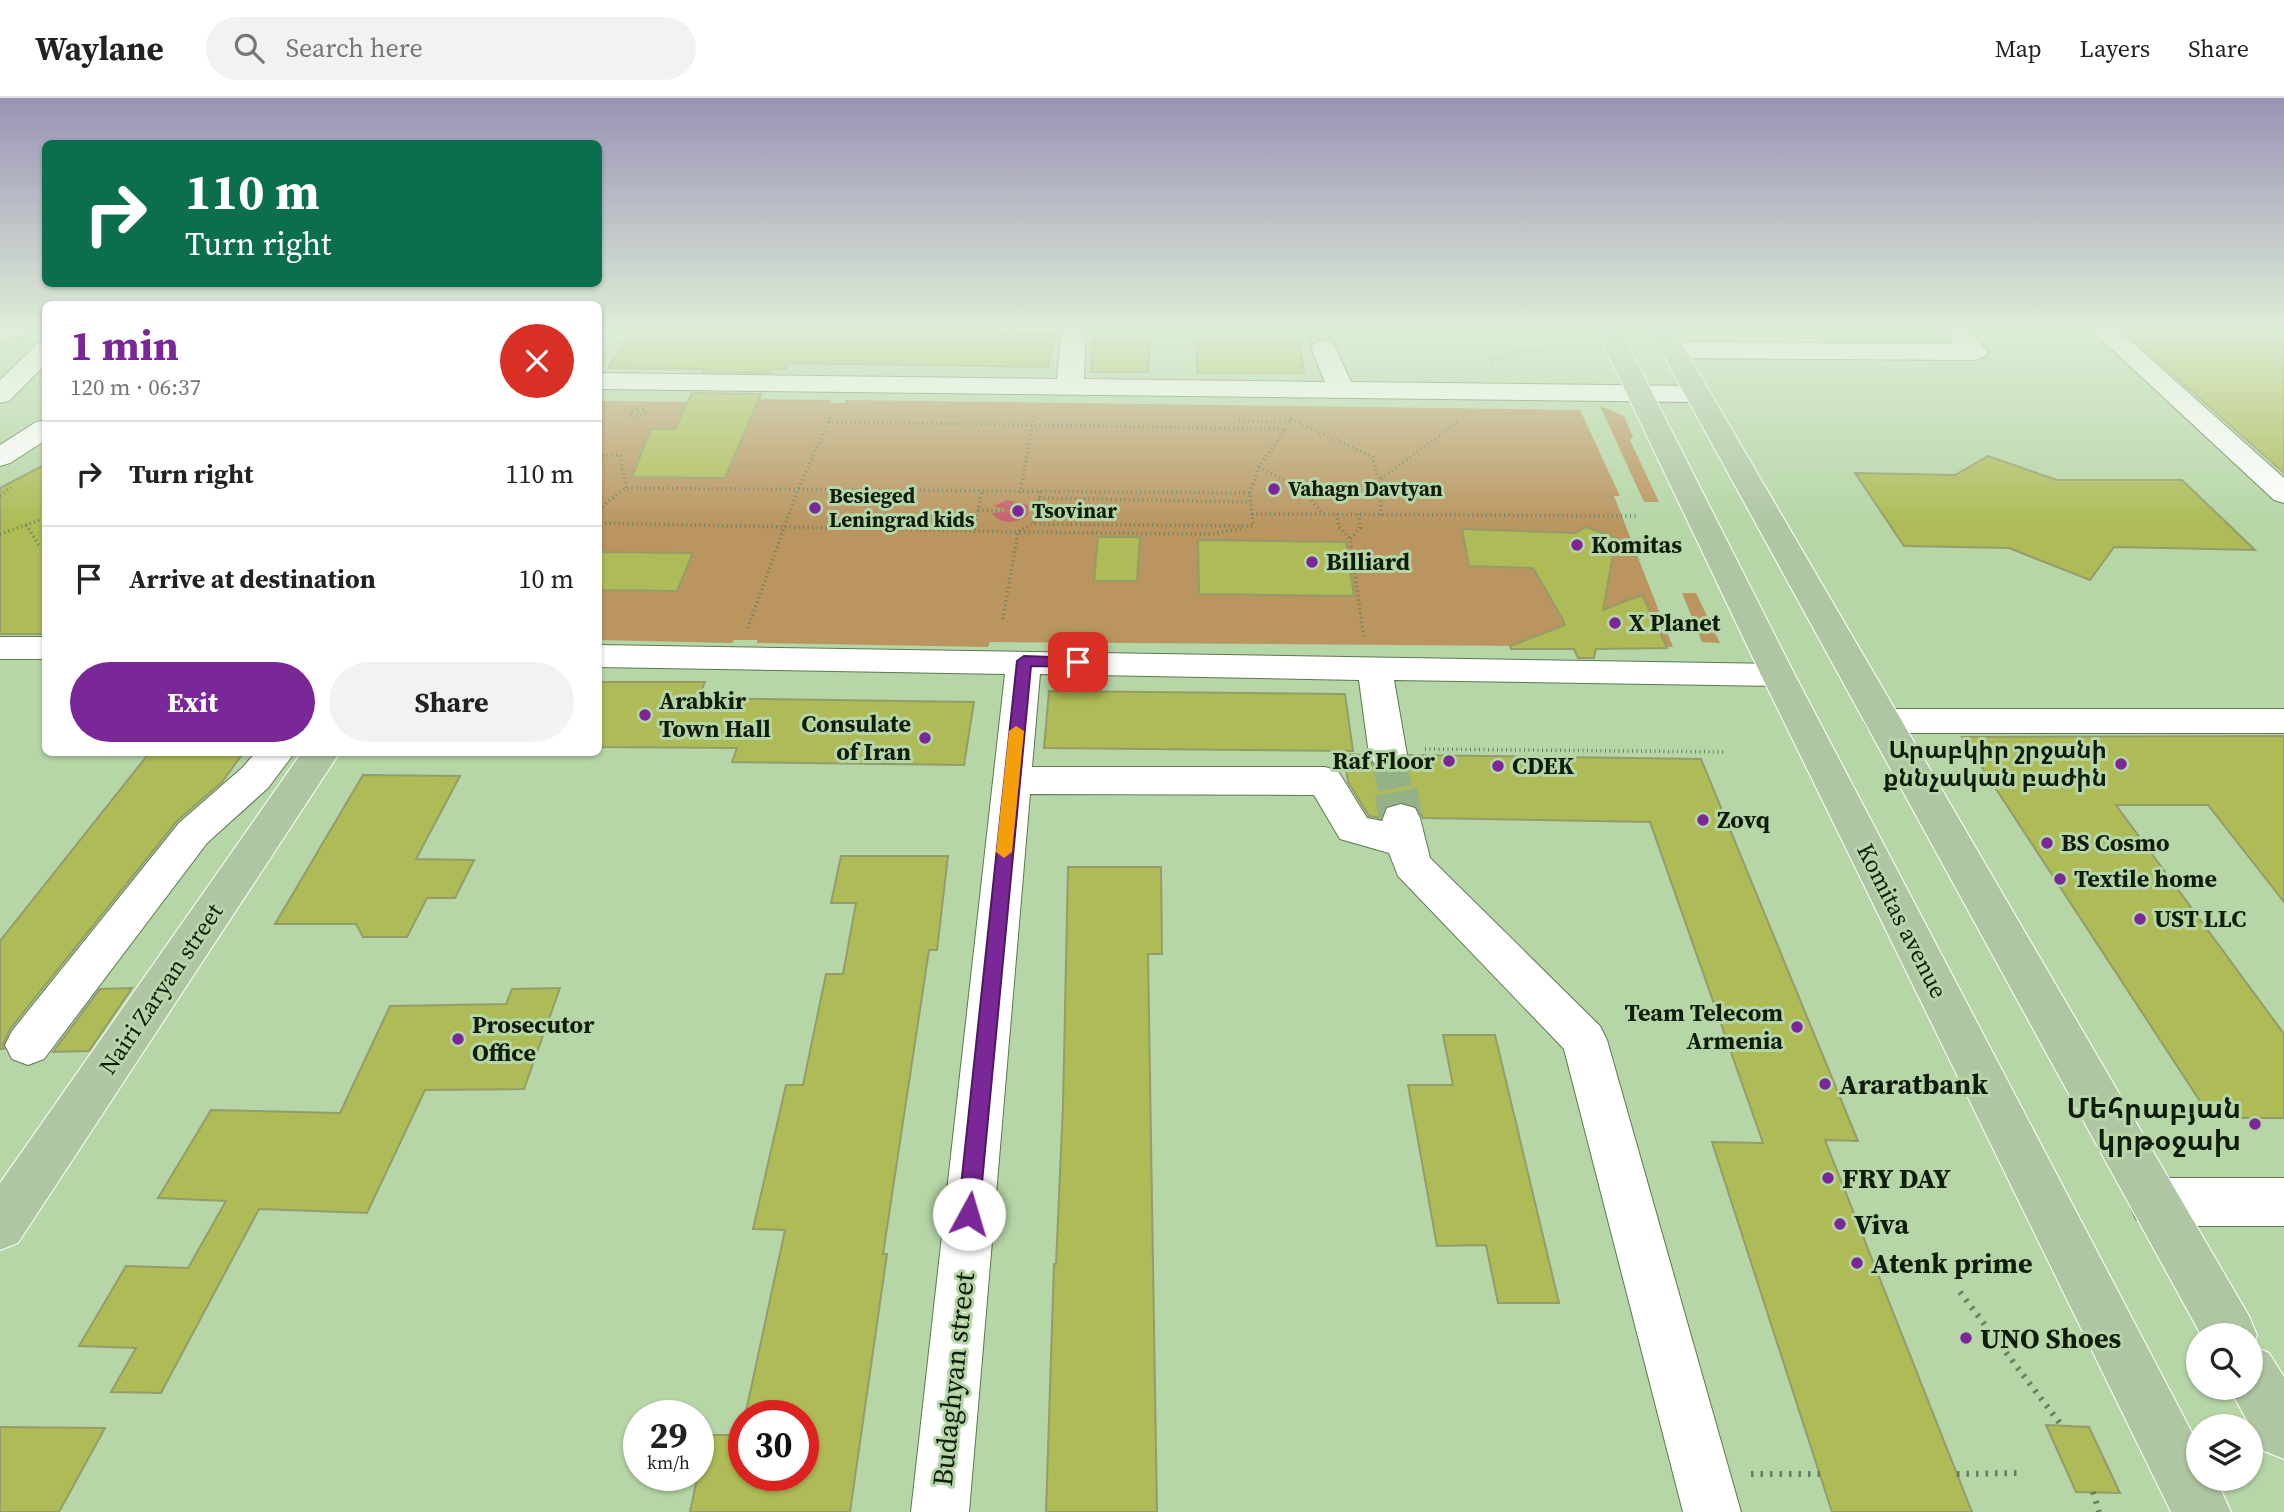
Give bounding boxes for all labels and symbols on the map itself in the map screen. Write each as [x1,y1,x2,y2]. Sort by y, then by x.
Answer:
place label: Vahagn Davtyan [1288,474,1443,503]
place label: Besieged Leningrad kids [829,481,975,534]
marker: Vahagn Davtyan [1266,481,1282,497]
place label: Tsovinar [1032,496,1117,525]
marker: Besieged Leningrad kids [807,500,823,516]
marker: Tsovinar [1010,503,1026,519]
place label: Komitas [1591,528,1682,561]
marker: Komitas [1569,537,1585,553]
place label: Billiard [1326,545,1410,578]
marker: Billiard [1304,554,1320,570]
place label: X Planet [1629,606,1721,639]
marker: X Planet [1607,615,1623,631]
pin [1048,632,1108,692]
place label: Arabkir Town Hall [659,684,771,745]
marker: Arabkir Town Hall [637,707,653,723]
place label: Consulate of Iran [801,707,911,768]
marker: Consulate of Iran [917,730,933,746]
place label: Արաբկիր շրջանի քննչական բաժին [1883,733,2107,794]
place label: Raf Floor [1332,744,1436,777]
place label: CDEK [1512,749,1575,782]
marker: Raf Floor [1441,753,1457,769]
marker: Արաբկիր շրջանի քննչական բաժին [2113,756,2129,772]
marker: CDEK [1490,758,1506,774]
place label: Zovq [1717,803,1770,836]
marker: Zovq [1695,812,1711,828]
place label: BS Cosmo [2061,826,2169,859]
marker: BS Cosmo [2039,835,2055,851]
street label: Komitas avenue [1849,838,1956,1004]
place label: Textile home [2074,862,2217,895]
marker: Textile home [2052,871,2068,887]
street label: Nairi Zaryan street [91,896,230,1081]
place label: UST LLC [2154,902,2246,935]
marker: UST LLC [2132,911,2148,927]
place label: Team Telecom Armenia [1625,996,1783,1057]
place label: Prosecutor Office [472,1008,595,1069]
marker: Team Telecom Armenia [1789,1019,1805,1035]
marker: Prosecutor Office [450,1031,466,1047]
place label: Araratbank [1839,1065,1988,1103]
marker: Araratbank [1817,1076,1833,1092]
place label: Մեհրաբյան կրթօջախ [2066,1089,2241,1159]
marker: Մեհրաբյան կրթօջախ [2247,1116,2263,1132]
place label: FRY DAY [1842,1159,1951,1197]
marker: FRY DAY [1820,1170,1836,1186]
position arrow [932,1177,1006,1251]
place label: Viva [1854,1205,1909,1243]
marker: Viva [1832,1216,1848,1232]
place label: Atenk prime [1871,1244,2033,1282]
marker: Atenk prime [1849,1255,1865,1271]
street label: Budaghyan street [923,1269,983,1488]
place label: UNO Shoes [1980,1319,2122,1357]
marker: UNO Shoes [1958,1330,1974,1346]
speed limit sign: 30 [728,1400,819,1491]

